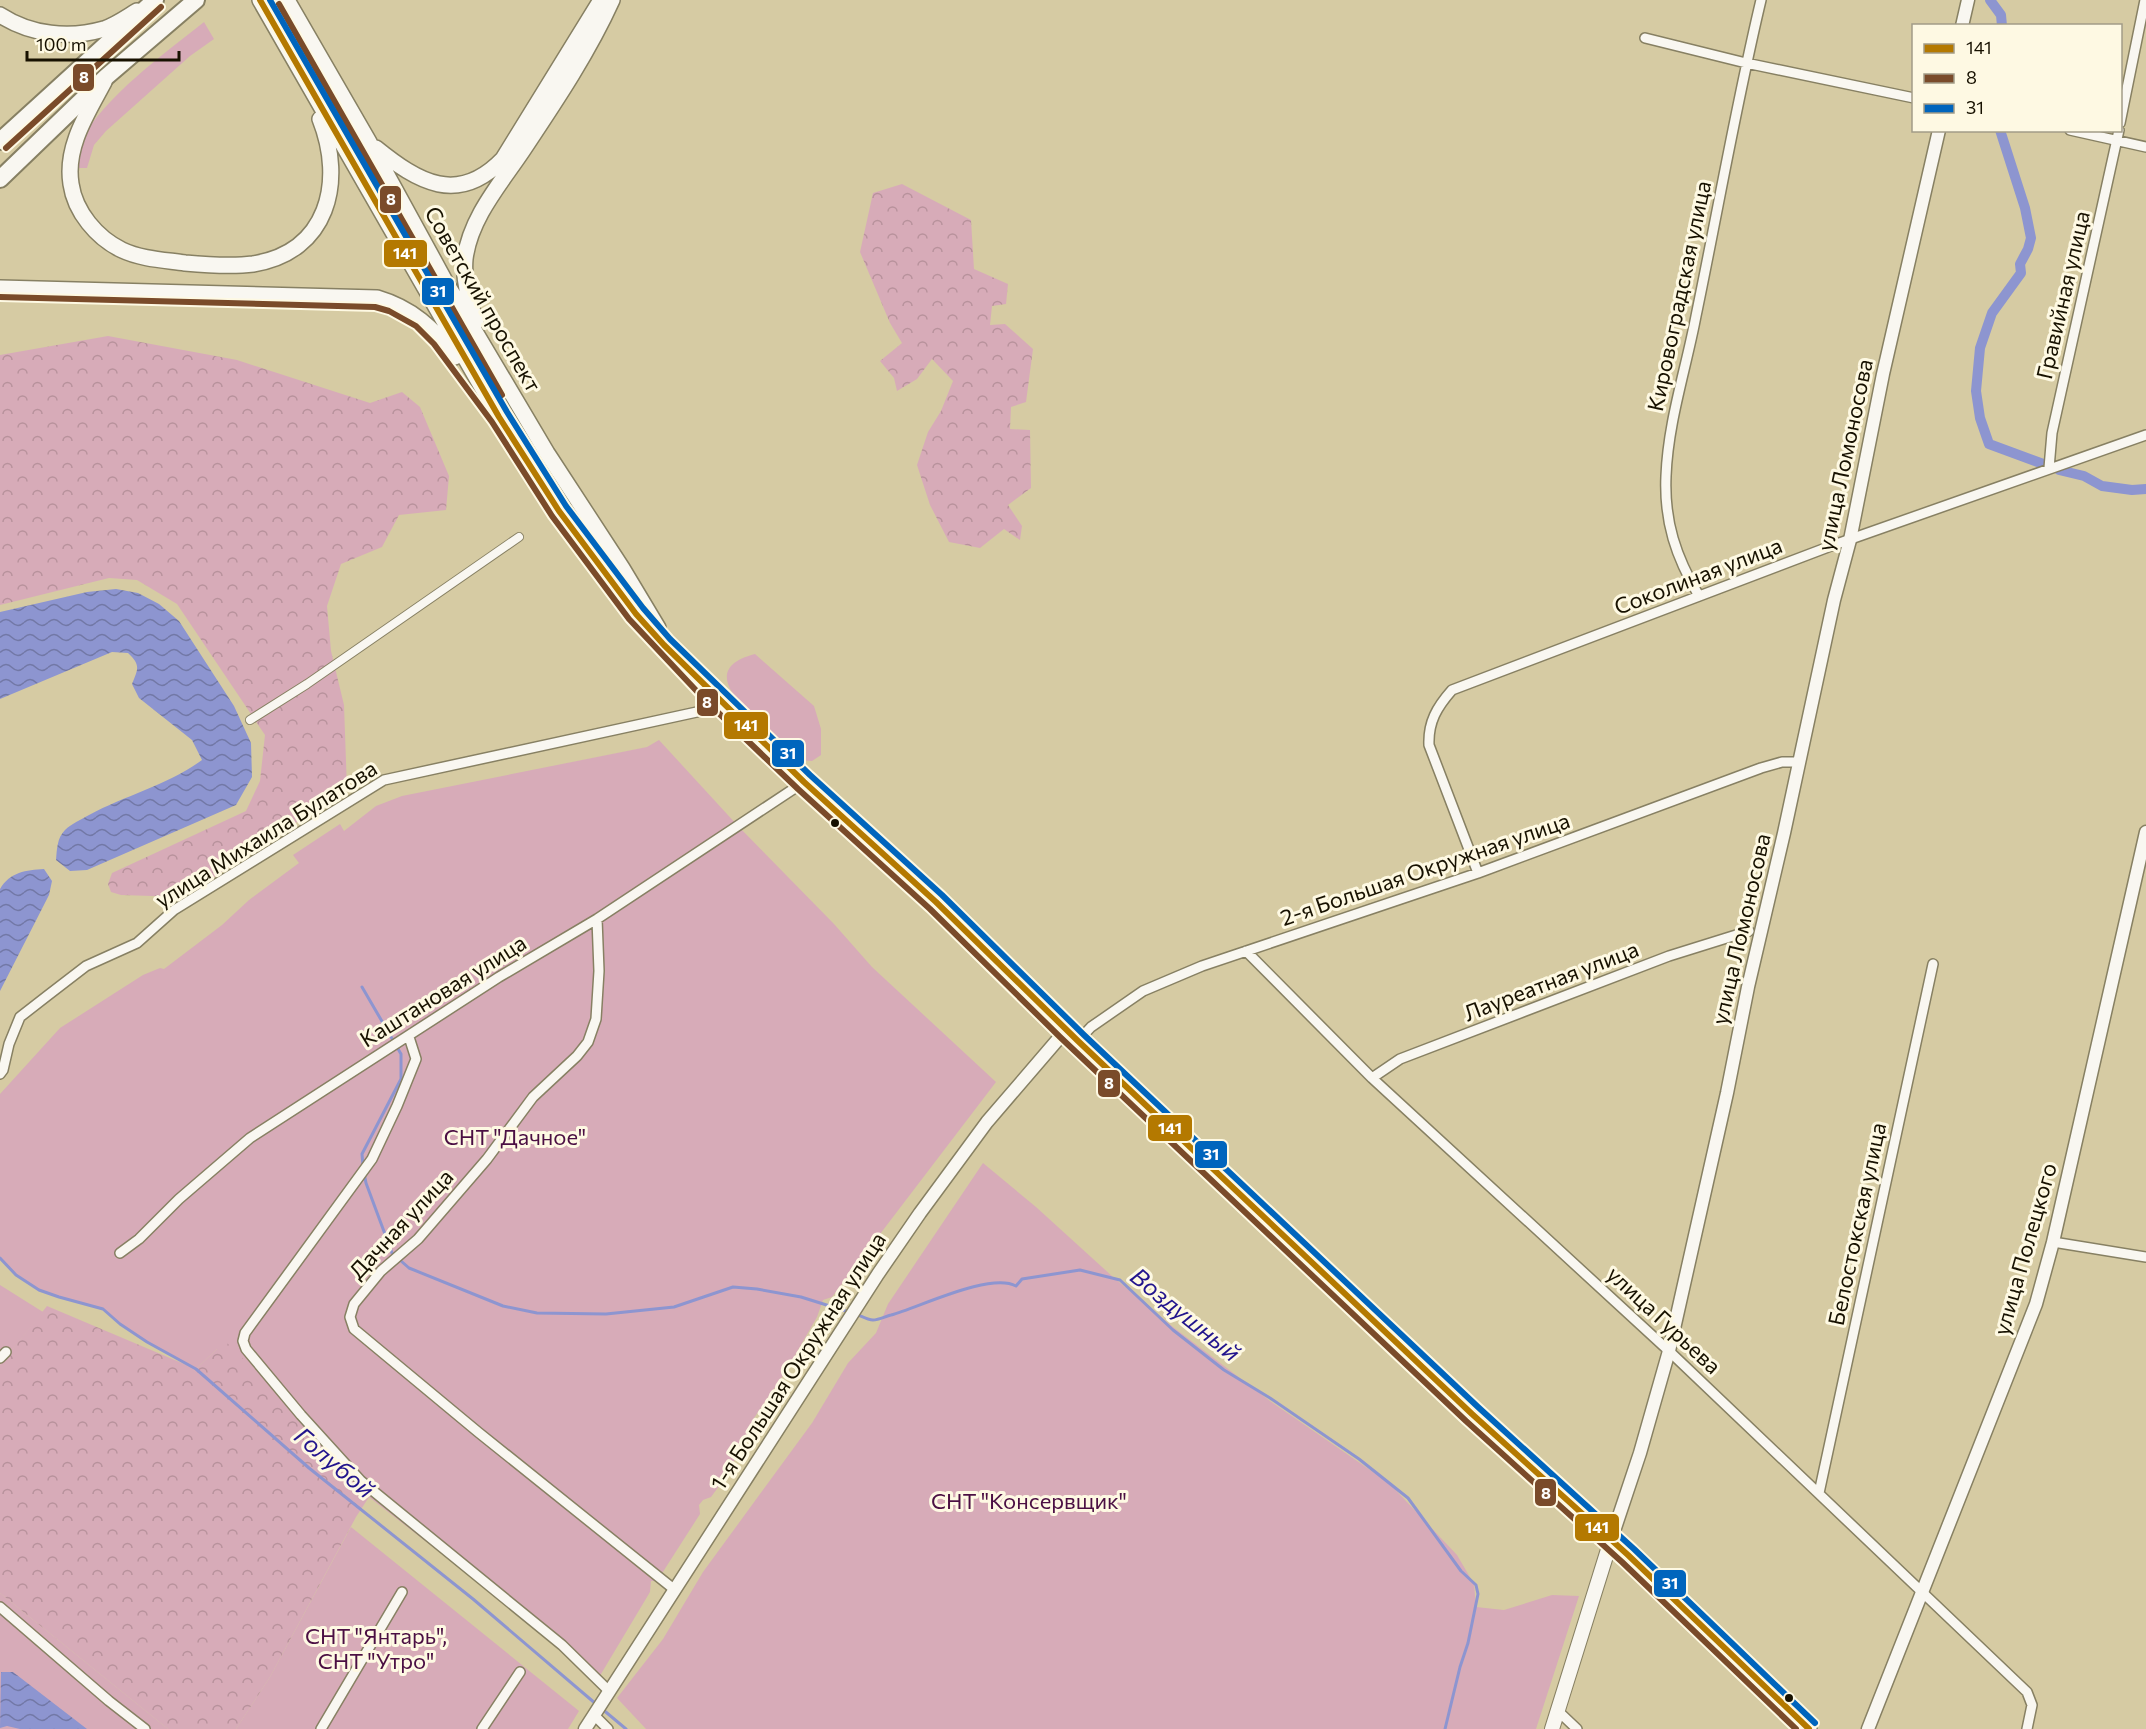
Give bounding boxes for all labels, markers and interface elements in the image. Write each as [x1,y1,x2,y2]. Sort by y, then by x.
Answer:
scale bar [27,24,178,62]
legend [1912,24,2122,132]
text: 100 m [36,33,86,55]
text: 141 [1966,36,1992,58]
line badge: 8 [72,63,95,92]
text: 8 [1966,66,1977,88]
text: 8 [79,67,89,86]
text: 31 [1966,96,1984,118]
street label: Кировоградская улица [1641,178,1716,414]
line badge: 8 [379,185,402,214]
text: 8 [386,189,396,208]
street label: Советский проспект [419,201,547,396]
street label: Гравийная улица [2030,208,2095,382]
line badge: 141 [383,239,428,268]
text: 141 [393,243,417,262]
line badge: 31 [421,277,455,306]
text: 31 [430,281,446,300]
street label: улица Ломоносова [1811,356,1878,553]
street label: Соколиная улица [1610,531,1786,620]
line badge: 8 [696,688,719,717]
text: 8 [702,692,712,711]
line badge: 141 [723,711,769,740]
text: 141 [734,715,758,734]
line badge: 31 [771,739,805,768]
text: 31 [780,743,796,762]
street label: улица Михаила Булатова [150,754,382,913]
street label: 2-я Большая Окружная улица [1276,806,1573,931]
unlabelled marker [829,817,841,829]
street label: улица Ломоносова [1705,831,1776,1027]
street label: Каштановая улица [355,929,531,1053]
street label: Лауреатная улица [1460,935,1642,1026]
line badge: 8 [1097,1069,1121,1098]
text: 8 [1104,1073,1114,1092]
line badge: 141 [1147,1114,1193,1142]
text: 141 [1158,1118,1182,1137]
street label: Белостокская улица [1822,1120,1891,1328]
park label: СНТ "Дачное" [444,1123,586,1150]
line badge: 31 [1194,1140,1228,1169]
text: 31 [1203,1144,1219,1163]
street label: улица Полецкого [1987,1160,2062,1338]
street label: Дачная улица [343,1163,458,1284]
street label: 1-я Большая Окружная улица [704,1227,891,1495]
street label: улица Гурьева [1602,1260,1727,1379]
water label: Воздушный [1125,1261,1247,1367]
water label: Голубой [289,1420,381,1504]
line badge: 8 [1534,1478,1557,1507]
text: 8 [1541,1483,1551,1502]
park label: СНТ "Консервщик" [931,1487,1127,1514]
line badge: 141 [1574,1513,1620,1542]
text: 141 [1585,1517,1609,1536]
line badge: 31 [1653,1569,1687,1598]
text: 31 [1662,1573,1678,1592]
park label: СНТ "Янтарь", СНТ "Утро" [305,1622,447,1674]
unlabelled marker [1783,1692,1795,1704]

